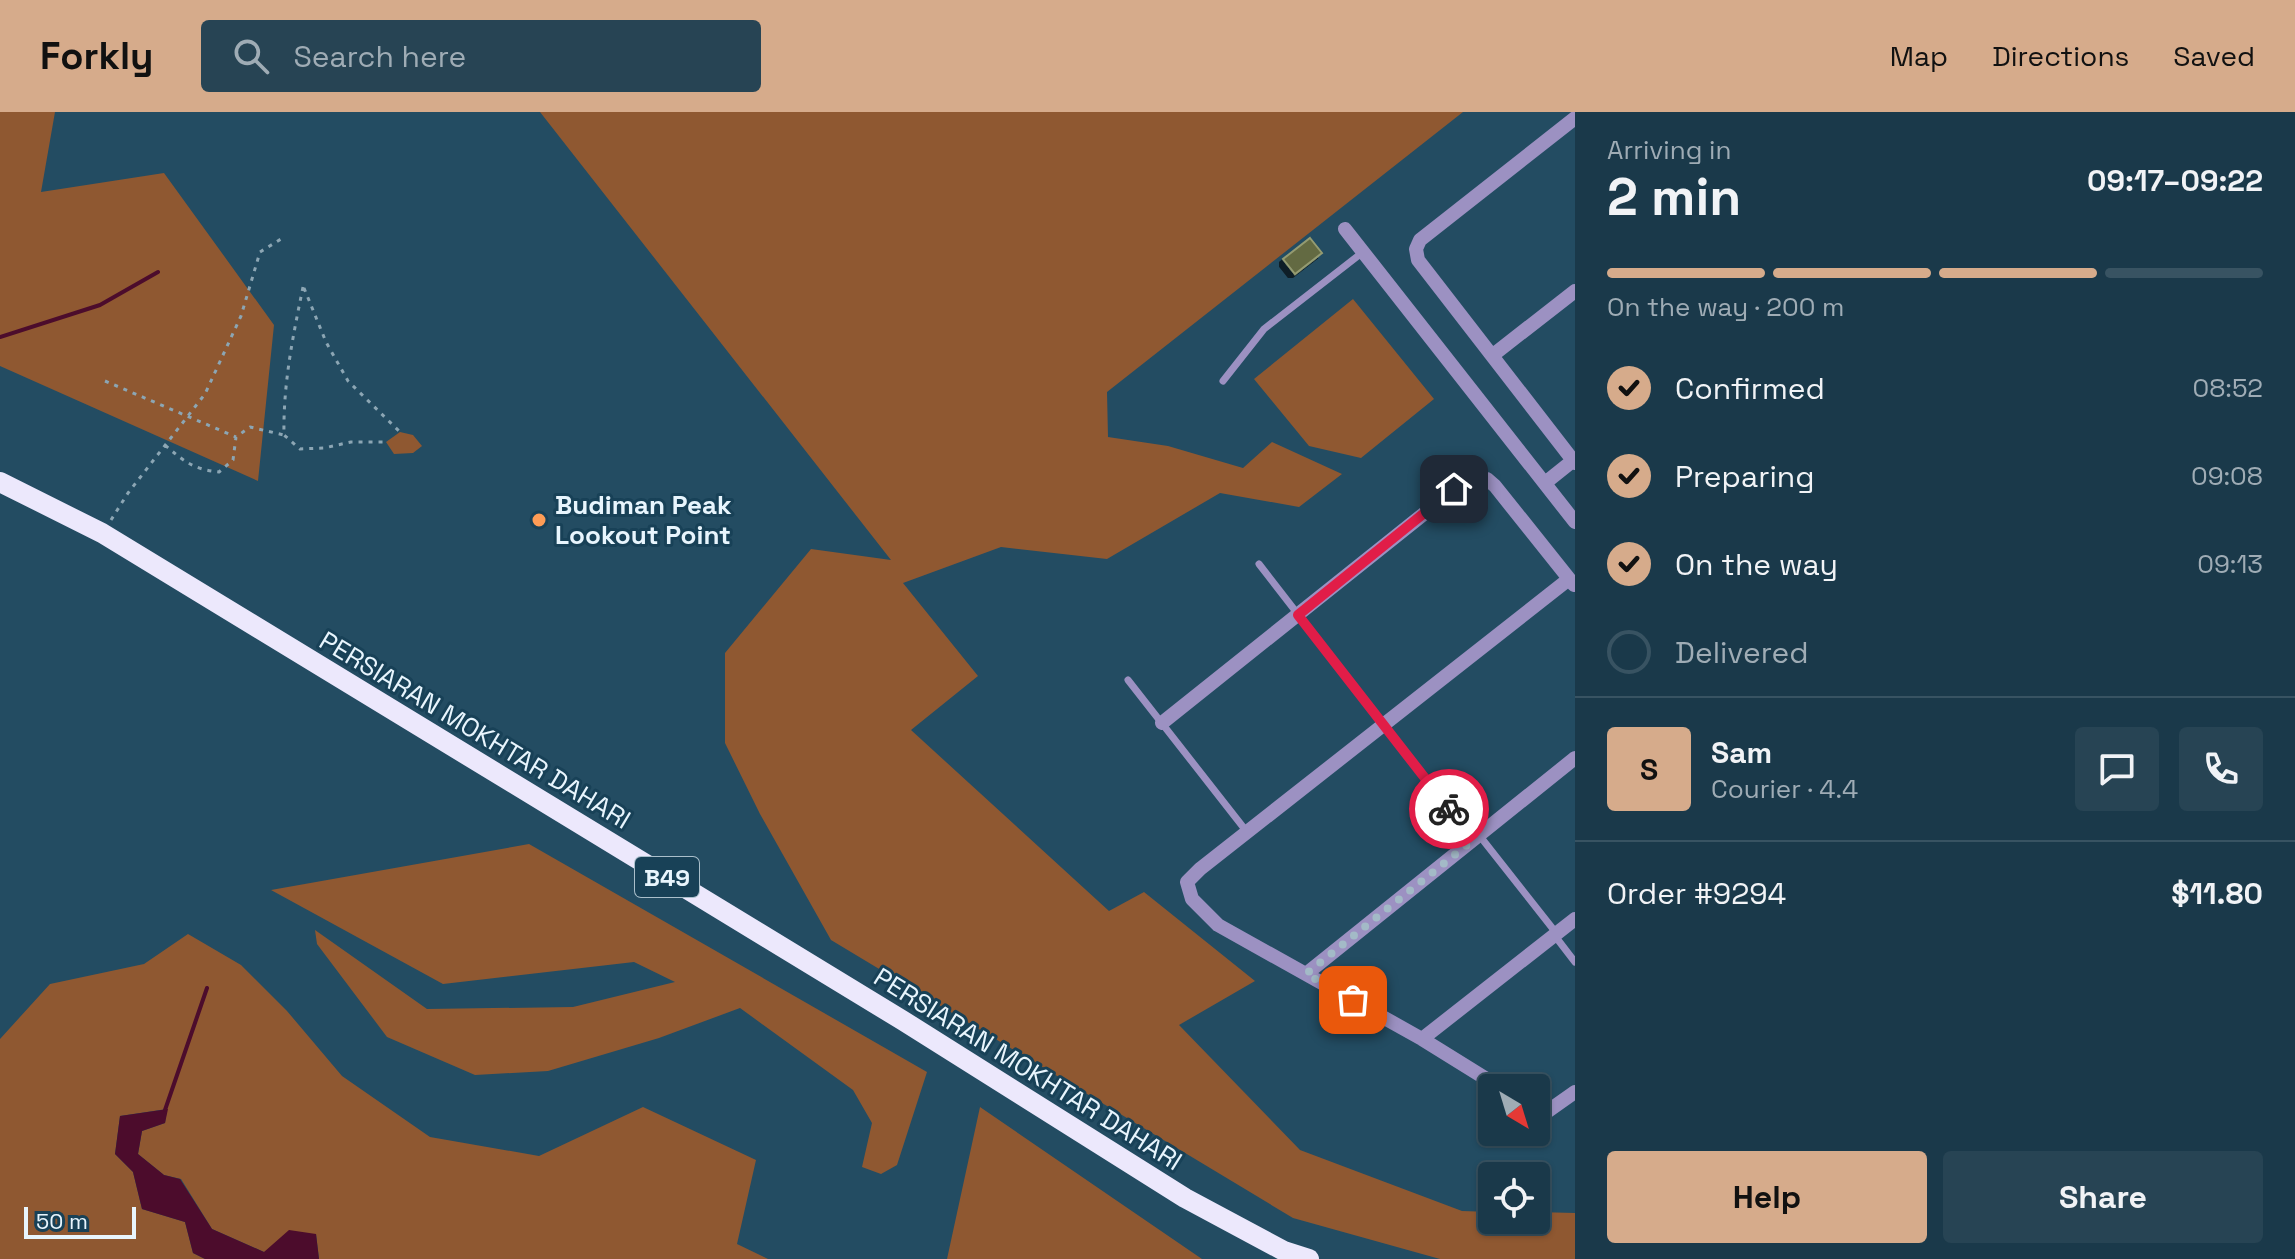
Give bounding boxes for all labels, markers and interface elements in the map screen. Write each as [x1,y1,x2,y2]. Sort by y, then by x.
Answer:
search box [201,20,761,92]
text: Forkly [40,32,153,80]
icon: search [229,34,273,78]
text: Search here [293,37,466,76]
text: Map [1890,38,1948,74]
text: Directions [1992,38,2129,74]
text: Saved [2173,38,2255,74]
text: Arriving in [1607,133,1731,167]
text: 09:17–09:22 [2087,161,2263,200]
text: 2 min [1607,164,1741,230]
text: On the way · 200 m [1607,290,1844,324]
icon: check [1607,366,1651,410]
text: Confirmed [1675,369,1825,408]
text: 08:52 [2193,371,2263,405]
icon: check [1607,454,1651,498]
pin [1420,455,1488,523]
text: Preparing [1675,457,1814,496]
text: 09:08 [2191,459,2263,493]
icon: home [1432,467,1476,511]
place label: Budiman Peak Lookout Point [555,488,732,552]
marker: Budiman Peak Lookout Point [530,511,548,529]
icon: check [1607,542,1651,586]
text: On the way [1675,545,1838,584]
text: 09:13 [2197,547,2263,581]
street label: PERSIARAN MOKHTAR DAHARI [313,623,637,837]
text: Delivered [1675,633,1809,672]
button: chat [2075,727,2159,811]
button: phone [2179,727,2263,811]
text: Sam [1711,733,1772,772]
text: S [1640,750,1658,789]
courier [1409,769,1489,849]
text: Courier · 4.4 [1711,772,1858,806]
icon: bike [1427,787,1471,831]
road number: B49 [635,857,699,897]
text: Order #9294 [1607,874,1786,913]
text: $11.80 [2171,874,2263,913]
street label: PERSIARAN MOKHTAR DAHARI [868,960,1188,1178]
pin [1319,966,1387,1034]
icon: bag [1331,978,1375,1022]
north arrow [1478,1074,1550,1146]
map controls [1478,1074,1550,1234]
button: Help [1607,1151,1927,1243]
button: Share [1943,1151,2263,1243]
button: locate [1478,1162,1550,1234]
scale bar [24,1203,136,1239]
text: 50 m [36,1207,88,1235]

